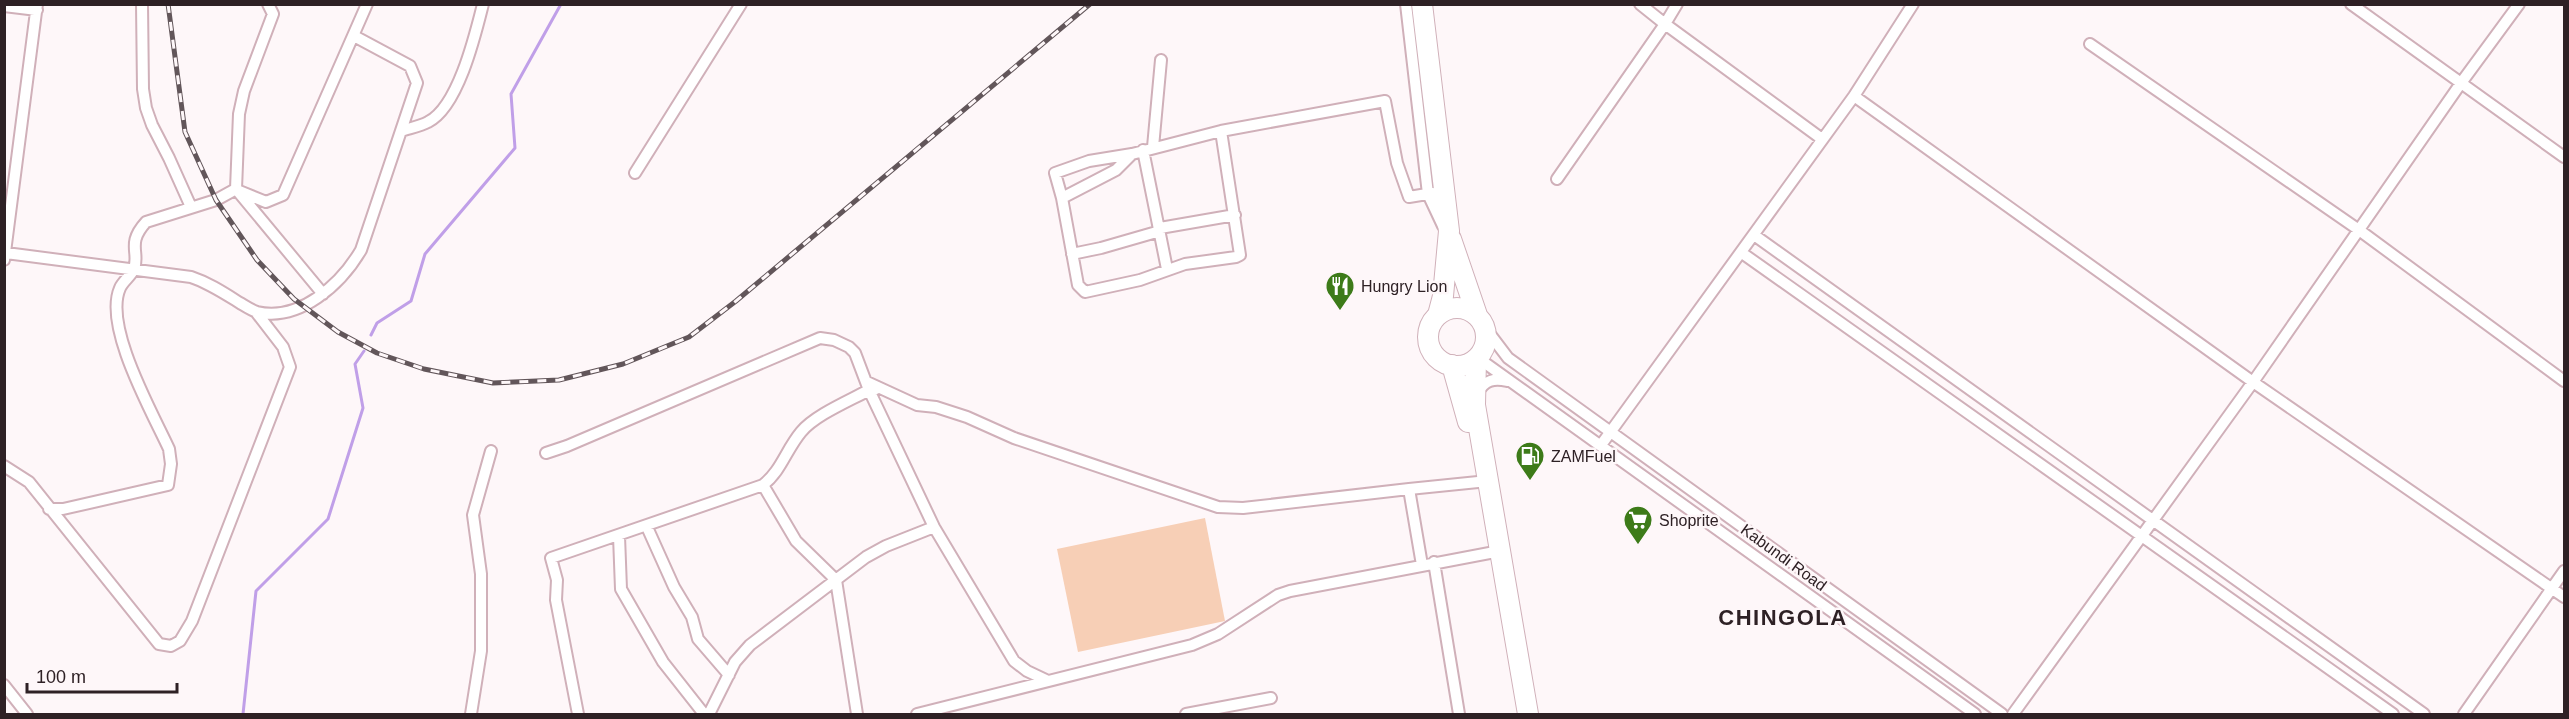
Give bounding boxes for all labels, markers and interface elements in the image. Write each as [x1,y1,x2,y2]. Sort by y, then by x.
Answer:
restaurant icon: Hungry Lion [1324,270,1356,312]
place label: Hungry Lion [1361,278,1447,295]
fuel station icon: ZAMFuel [1514,440,1546,482]
place label: ZAMFuel [1551,448,1616,465]
supermarket icon: Shoprite [1622,504,1654,546]
place label: Shoprite [1659,512,1719,529]
street label: Kabundi Road [1738,521,1830,594]
district label: CHINGOLA [1718,605,1848,630]
scale bar [27,656,177,694]
text: 100 m [36,667,86,687]

